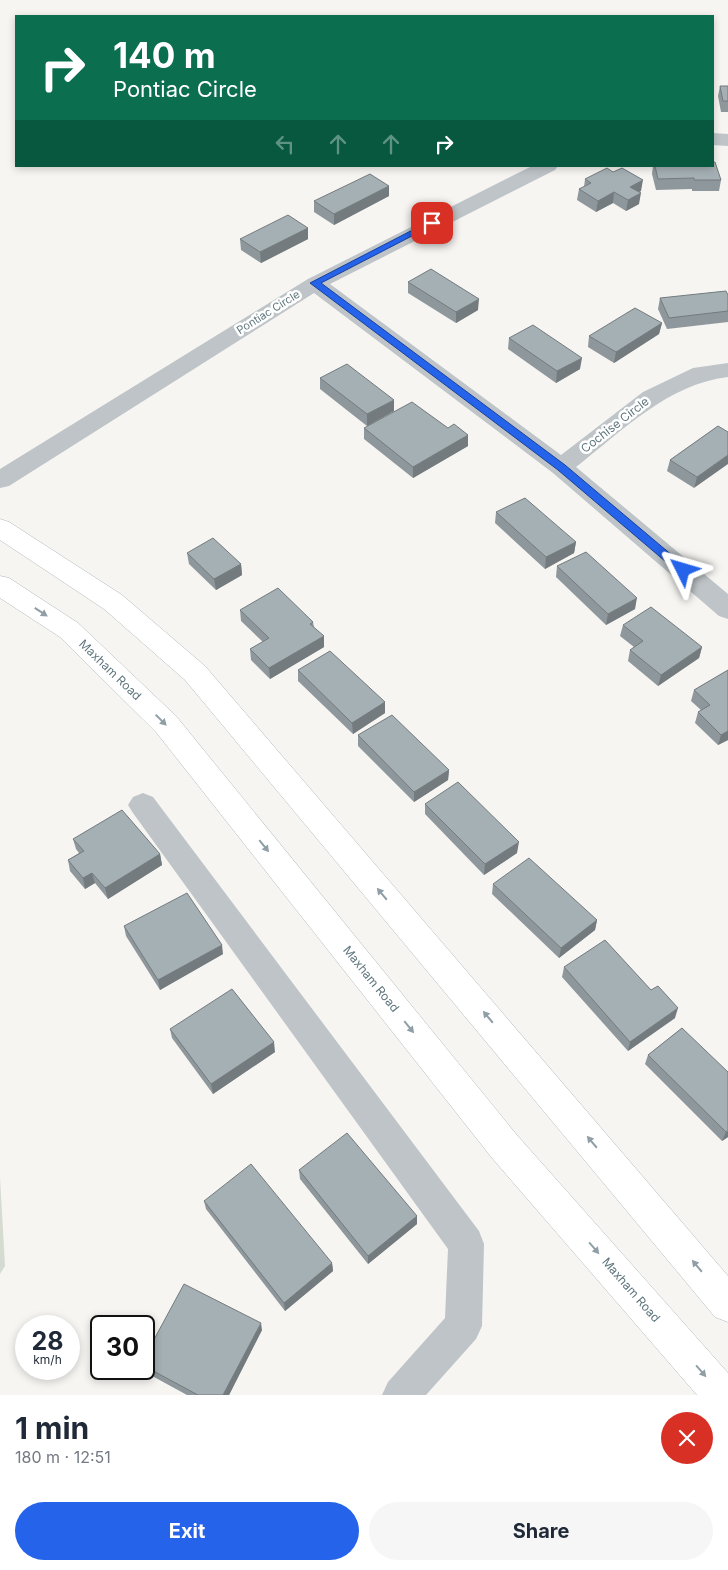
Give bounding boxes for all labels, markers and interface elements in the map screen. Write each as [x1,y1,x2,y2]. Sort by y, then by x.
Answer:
text: 140 m [113,34,216,76]
icon: right [30,35,95,100]
text: Pontiac Circle [113,76,257,102]
icon: left [271,130,299,158]
icon: ahead [324,130,352,158]
icon: ahead [377,130,405,158]
icon: right [430,130,458,158]
pin [411,202,453,244]
icon: arrive [418,209,446,237]
street label: Pontiac Circle [234,287,302,337]
street label: Cochise Circle [578,393,652,456]
position arrow [656,543,708,595]
one-way arrow [34,607,48,616]
street label: Maxham Road [76,636,145,703]
one-way arrow [155,714,167,726]
one-way arrow [258,839,269,852]
one-way arrow [377,887,388,900]
street label: Maxham Road [340,943,403,1015]
one-way arrow [482,1011,493,1024]
one-way arrow [404,1021,415,1034]
one-way arrow [587,1135,598,1148]
one-way arrow [588,1242,600,1254]
street label: Maxham Road [599,1254,664,1325]
one-way arrow [691,1260,702,1273]
speed limit sign: 30 [90,1315,155,1380]
text: 28 [31,1326,64,1356]
text: km/h [33,1352,62,1367]
one-way arrow [695,1364,707,1376]
text: 1 min [15,1410,89,1446]
button: close [661,1412,713,1464]
text: 180 m · 12:51 [15,1447,111,1467]
button: Exit [15,1502,359,1560]
button: Share [369,1502,713,1560]

